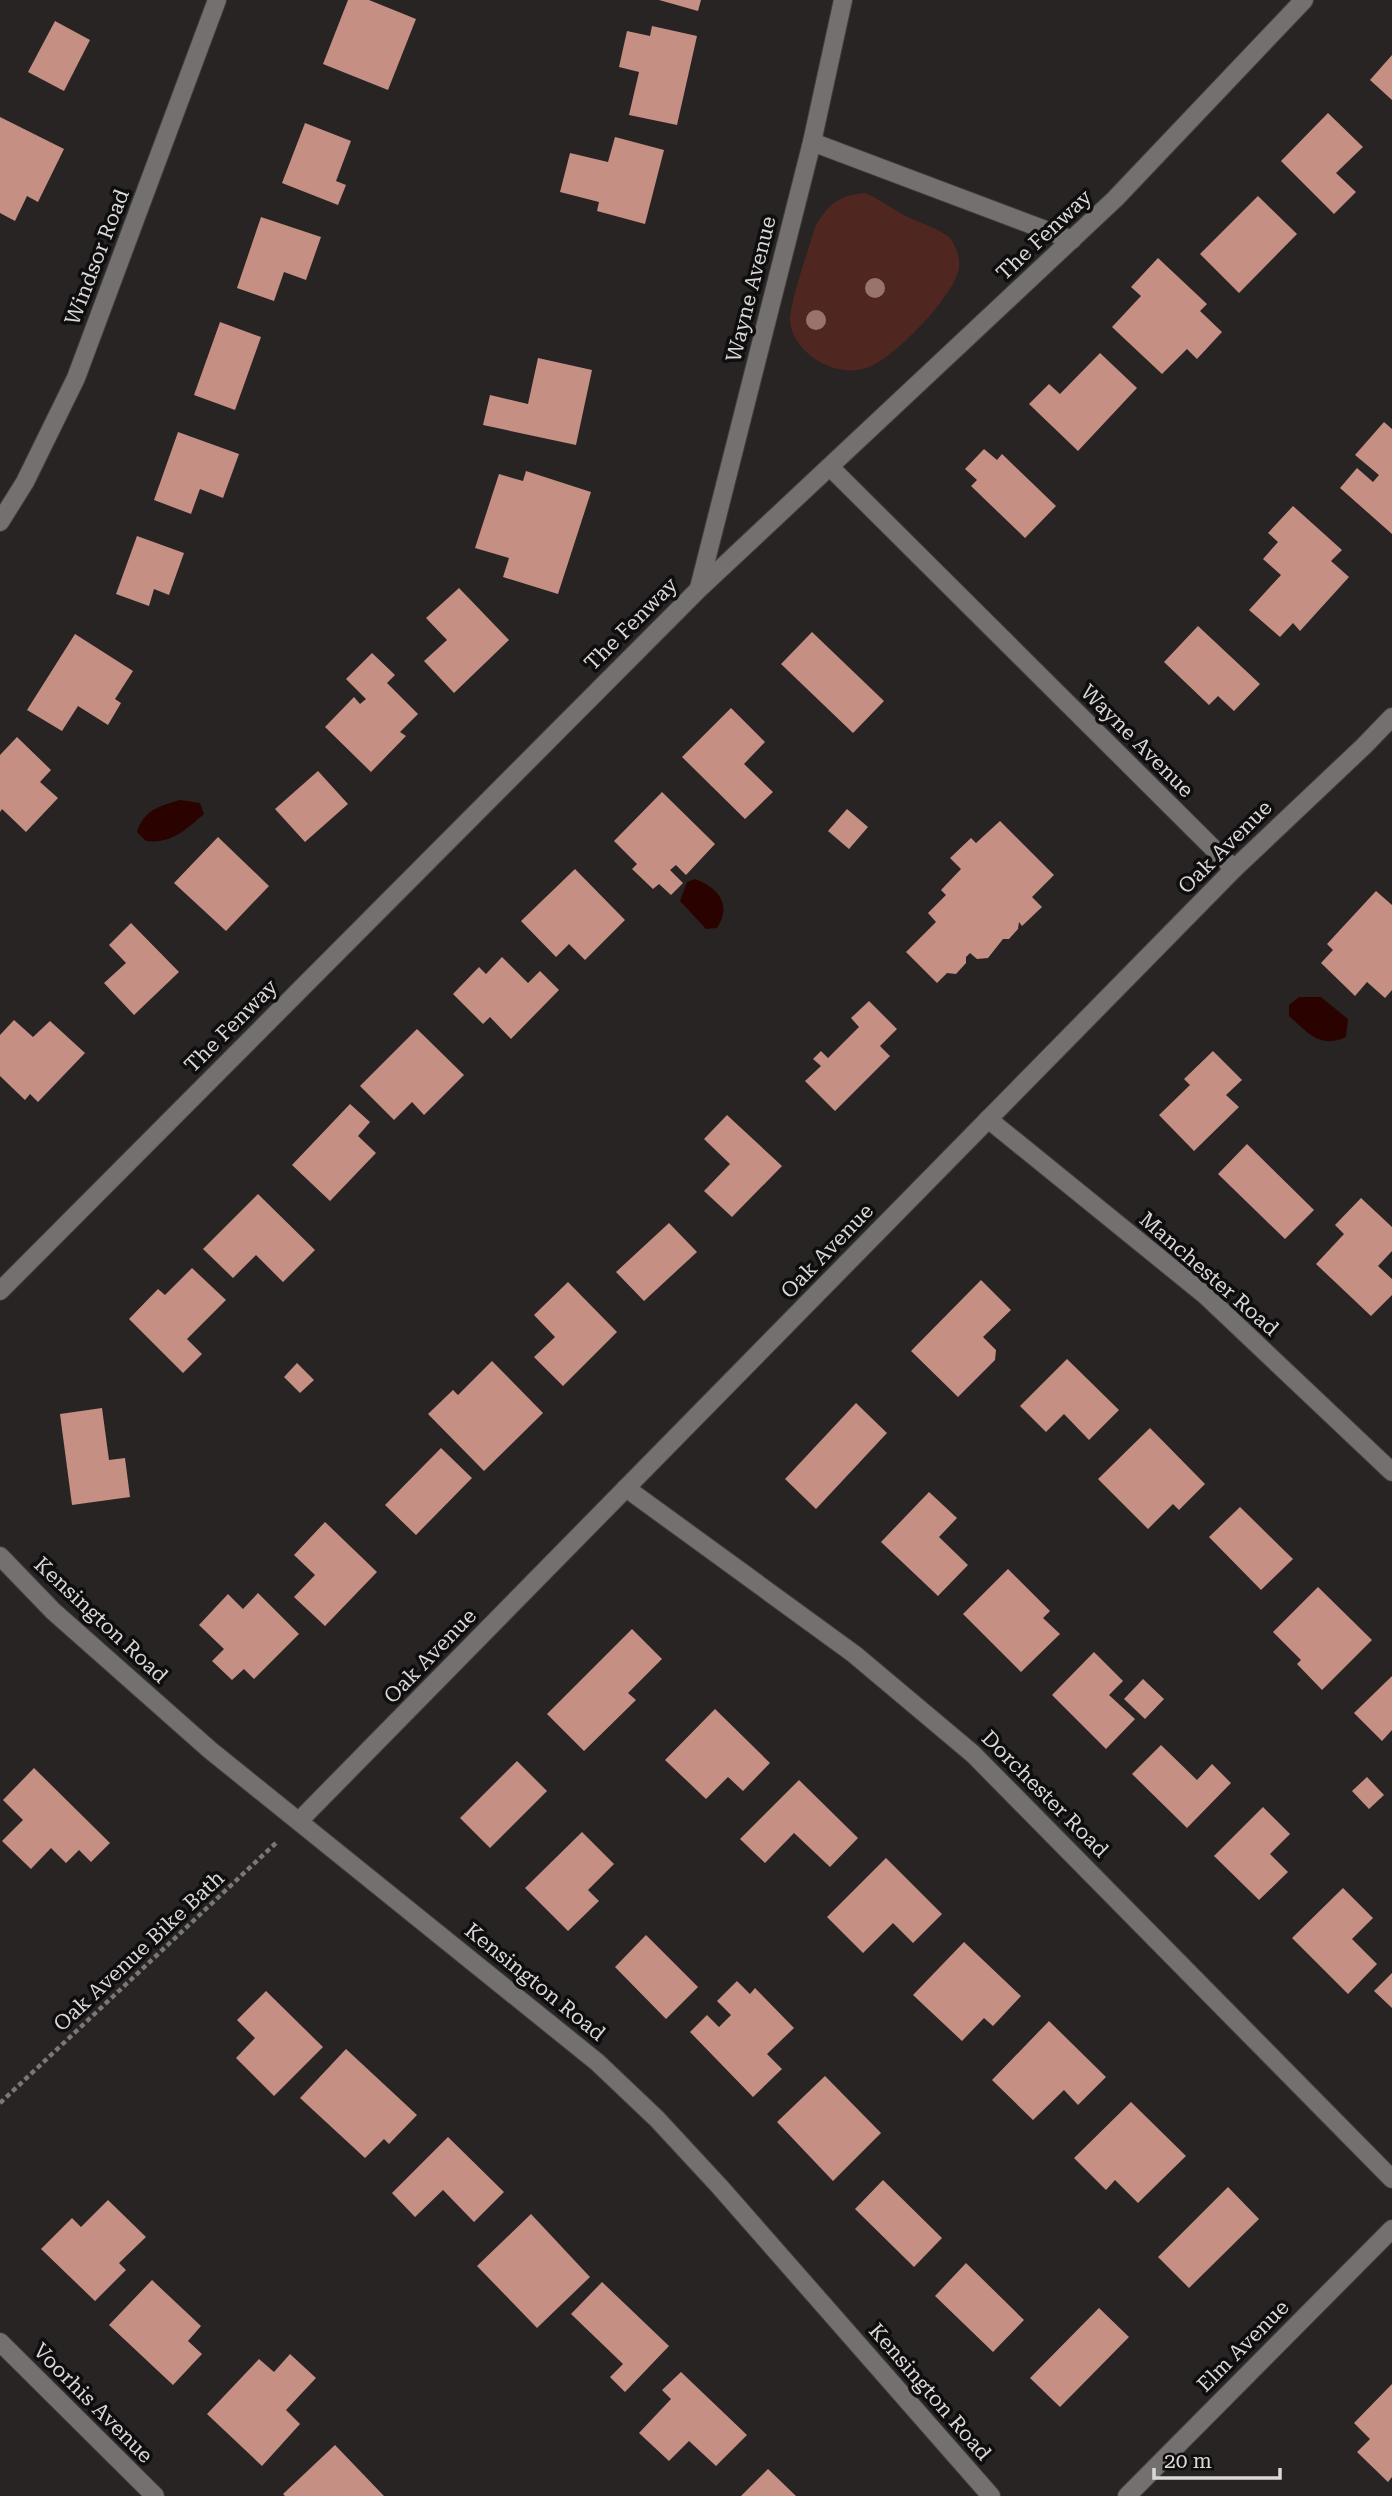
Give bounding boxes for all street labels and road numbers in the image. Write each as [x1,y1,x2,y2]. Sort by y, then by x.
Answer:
street label: The Fenway [991,184,1097,285]
street label: Windsor Road [60,185,134,328]
street label: Wayne Avenue [721,214,781,364]
street label: The Fenway [580,572,683,675]
street label: Wayne Avenue [1076,680,1198,802]
street label: Oak Avenue [1173,795,1277,899]
street label: The Fenway [180,974,283,1077]
street label: Oak Avenue [776,1199,878,1303]
street label: Manchester Road [1135,1207,1284,1341]
street label: Kensington Road [29,1552,173,1688]
street label: Oak Avenue [379,1604,481,1708]
street label: Dorchester Road [977,1726,1114,1863]
street label: Oak Avenue Bike Bath [49,1866,229,2036]
street label: Kensington Road [460,1918,610,2046]
street label: Elm Avenue [1192,2295,1294,2397]
street label: Kensington Road [864,2319,996,2466]
street label: Voorhis Avenue [28,2338,158,2468]

